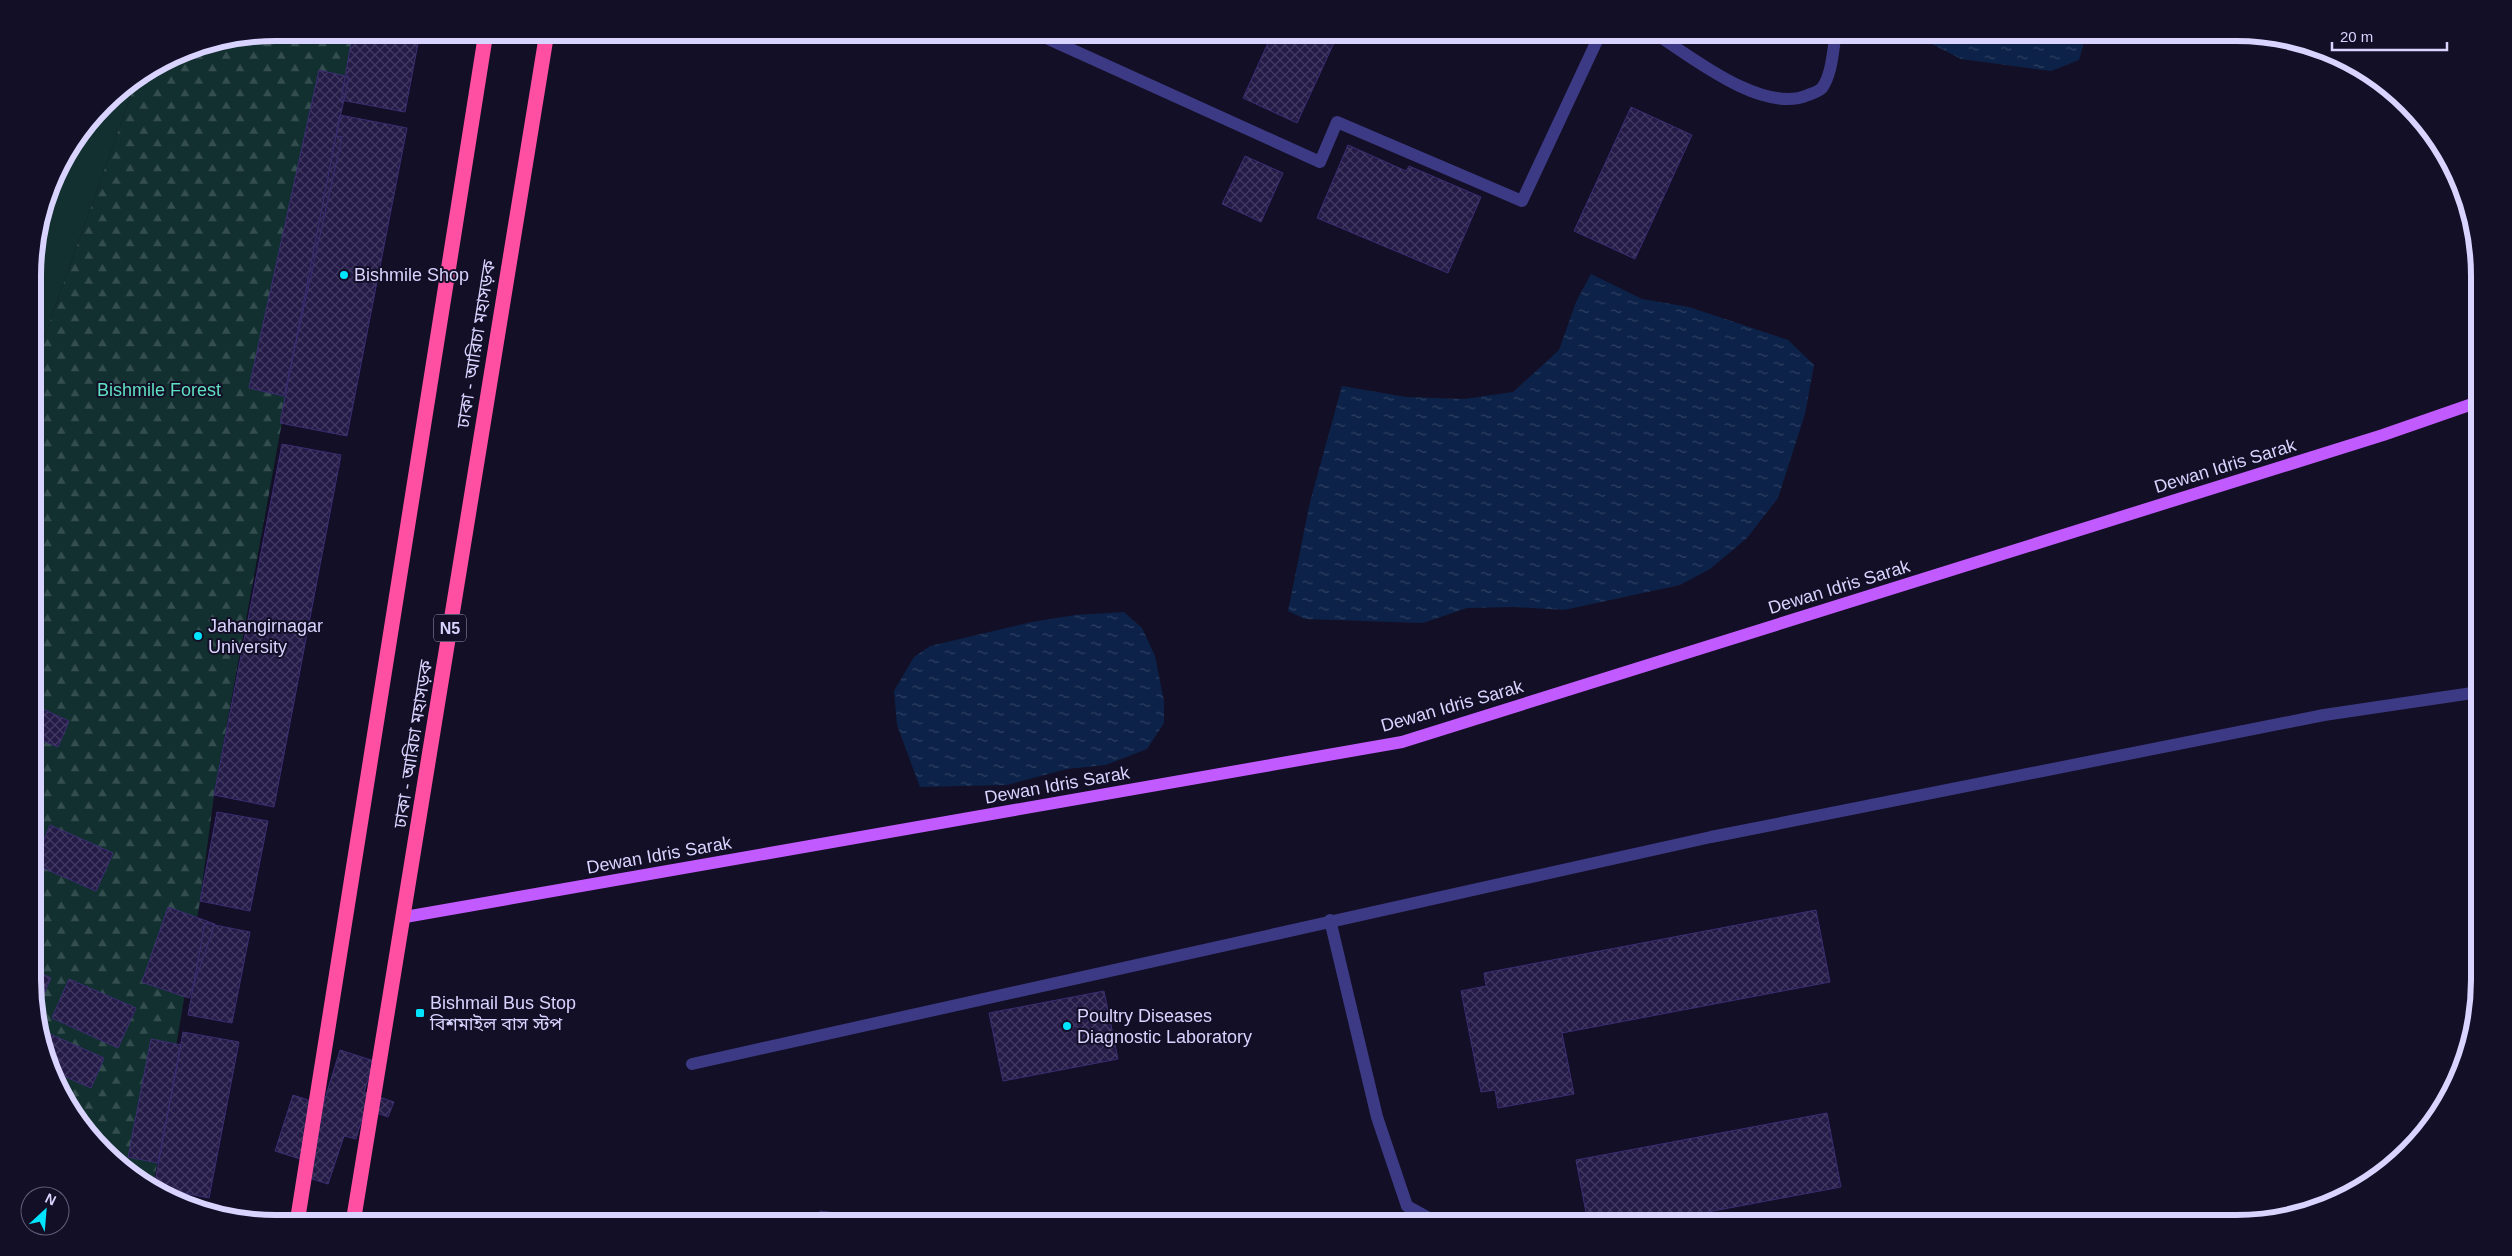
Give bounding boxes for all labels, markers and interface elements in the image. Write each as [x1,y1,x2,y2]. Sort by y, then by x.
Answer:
scale bar [2332,20,2447,52]
text: 20 m [2340,28,2373,45]
street label: ঢাকা - আরিচা মহাসড়ক [453,258,499,430]
place label: Bishmile Shop [354,265,469,285]
marker: Bishmile Shop [338,269,350,281]
park label: Bishmile Forest [97,380,221,400]
street label: Dewan Idris Sarak [2152,435,2299,497]
street label: Dewan Idris Sarak [1766,556,1913,618]
road number: N5 [434,614,466,641]
place label: Jahangirnagar University [208,616,323,657]
marker: Jahangirnagar University [192,630,204,642]
street label: ঢাকা - আরিচা মহাসড়ক [390,658,436,830]
street label: Dewan Idris Sarak [1379,676,1526,736]
street label: Dewan Idris Sarak [983,762,1132,808]
street label: Dewan Idris Sarak [585,832,734,878]
place label: Bishmail Bus Stop বিশমাইল বাস স্টপ [429,993,576,1034]
place label: Poultry Diseases Diagnostic Laboratory [1077,1006,1252,1047]
marker: Bishmail Bus Stop বিশমাইল বাস স্টপ [414,1007,426,1019]
marker: Poultry Diseases Diagnostic Laboratory [1061,1020,1073,1032]
north arrow [20,1186,70,1236]
text: N [43,1190,59,1209]

